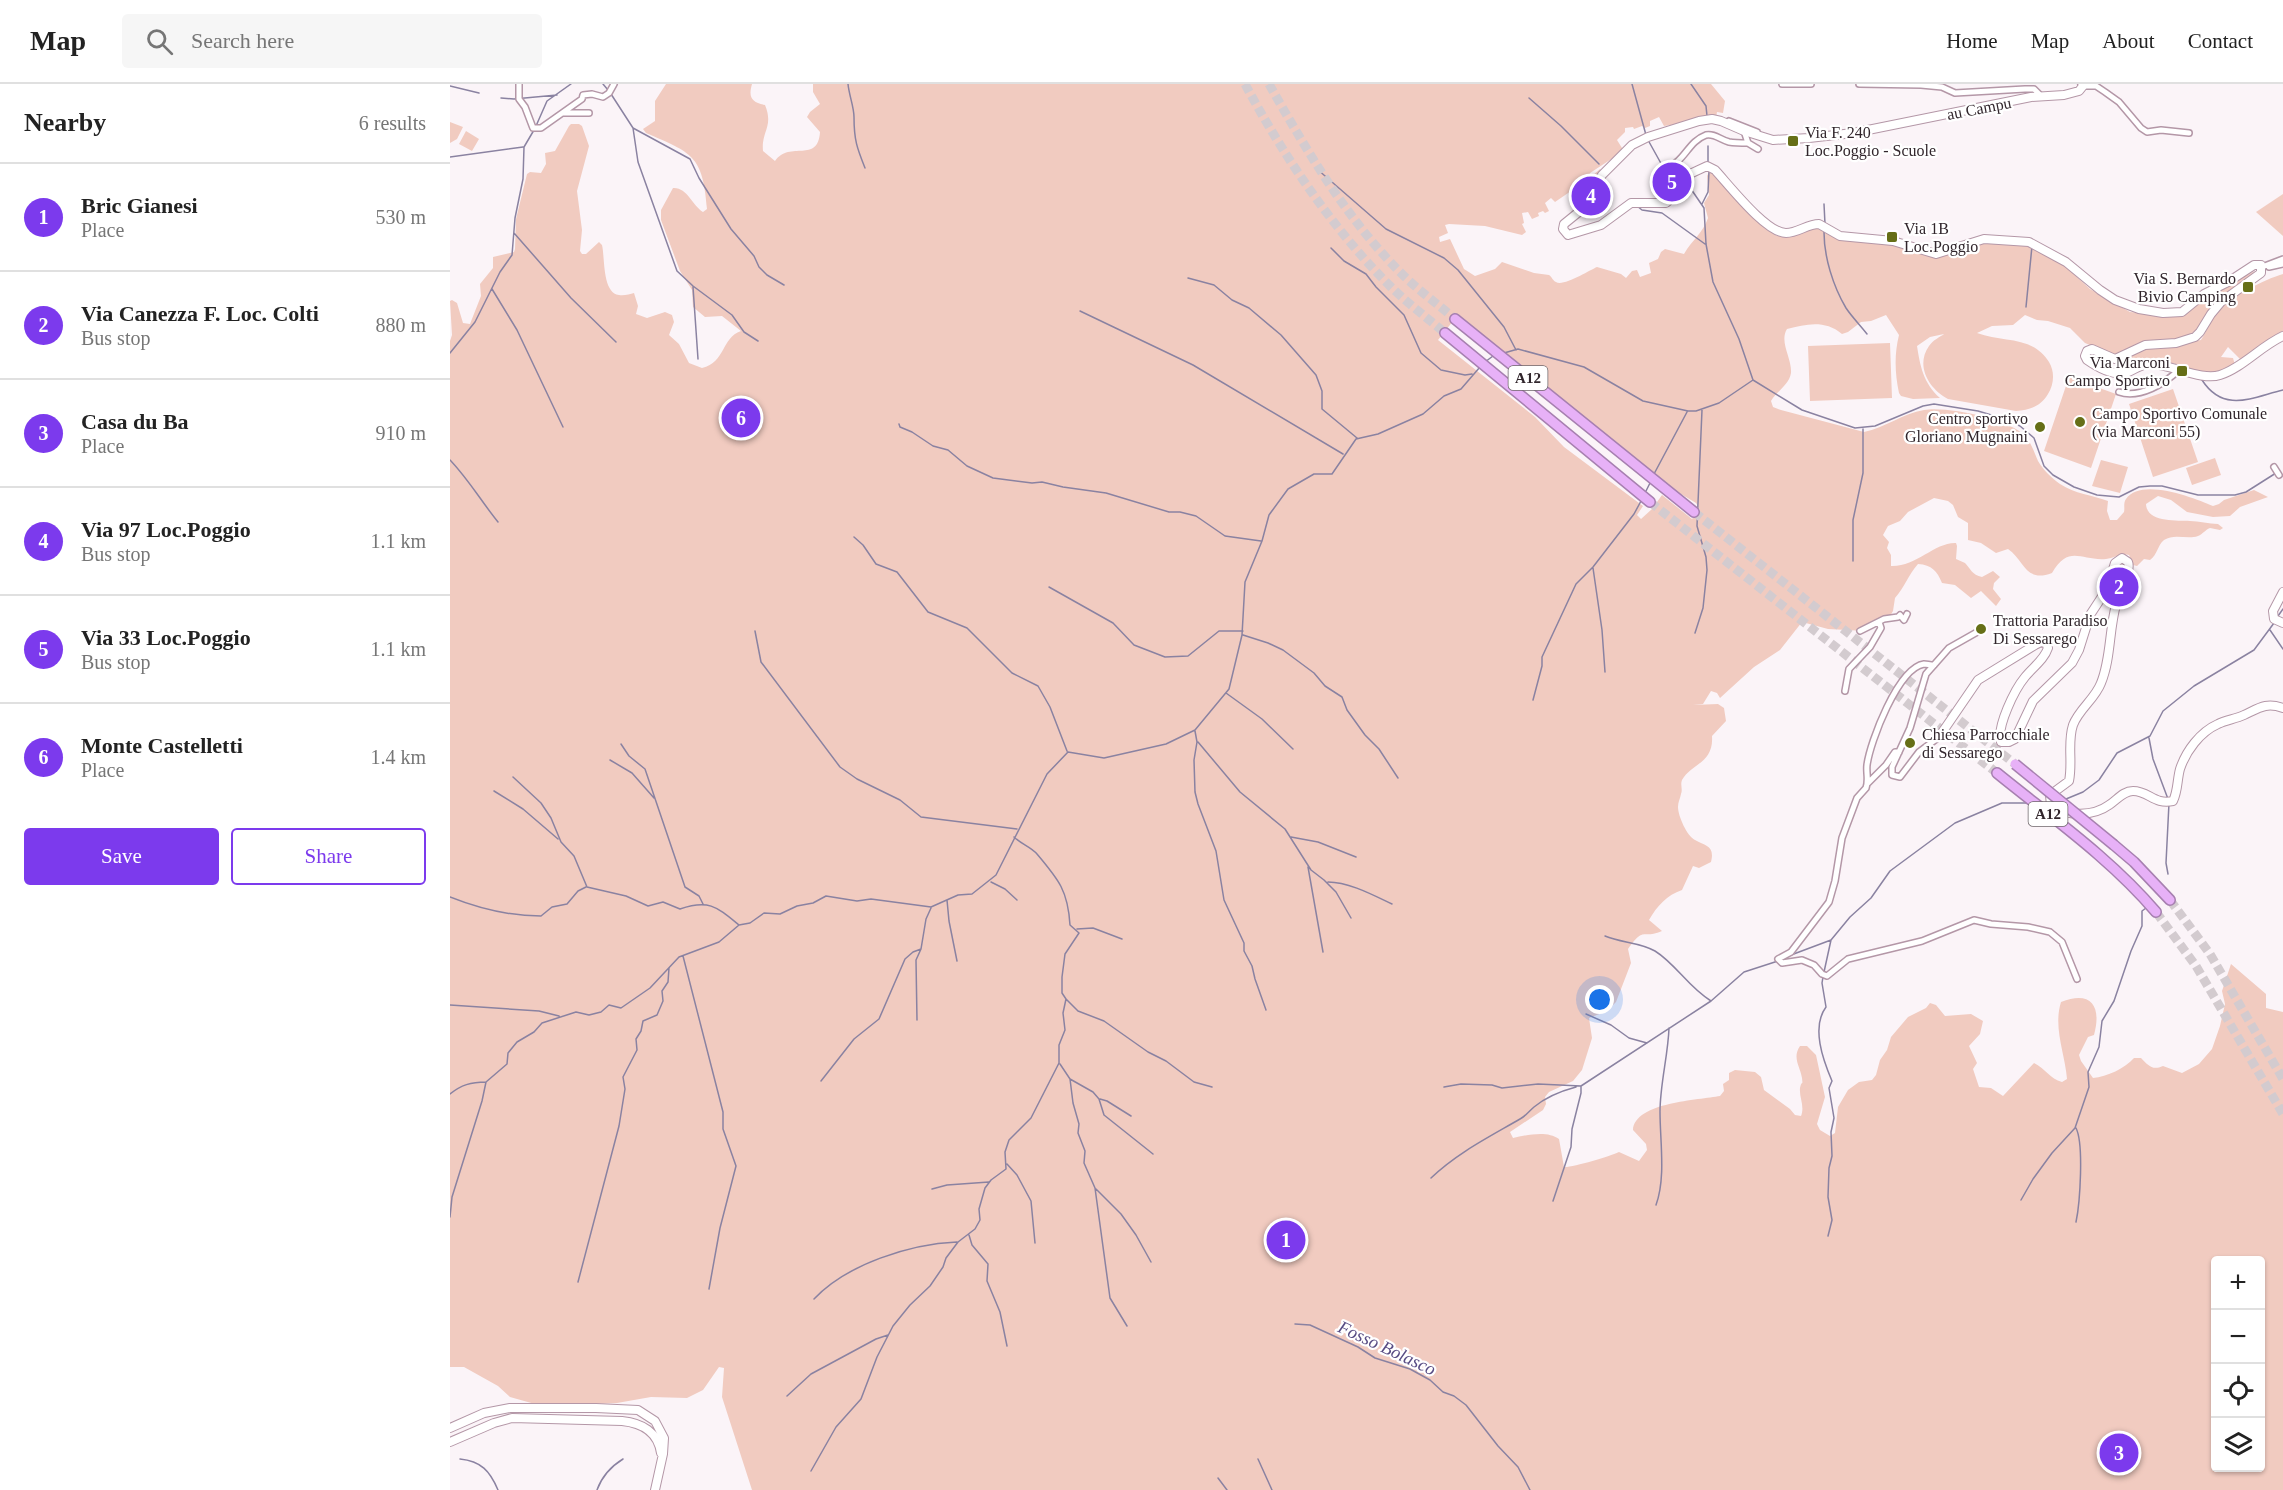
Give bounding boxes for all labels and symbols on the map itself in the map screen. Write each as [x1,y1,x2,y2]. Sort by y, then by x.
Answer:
street label: au Campu [1945,94,2013,124]
place label: Via F. 240 Loc.Poggio - Scuole [1805,124,1936,160]
marker: Via F. 240 Loc.Poggio - Scuole [1786,134,1800,148]
pin: 5 [1652,160,1692,204]
pin: 4 [1572,174,1610,218]
place label: Via 1B Loc.Poggio [1904,220,1978,256]
marker: Via 1B Loc.Poggio [1885,230,1899,244]
place label: Via S. Bernardo Bivio Camping [2133,270,2236,306]
marker: Via S. Bernardo Bivio Camping [2241,280,2255,294]
place label: Via Marconi Campo Sportivo [2065,354,2171,390]
marker: Via Marconi Campo Sportivo [2175,364,2189,378]
road number: A12 [1508,366,1548,390]
pin: 6 [722,396,760,440]
place label: Campo Sportivo Comunale (via Marconi 55) [2092,405,2267,441]
place label: Centro sportivo Gloriano Mugnaini [1905,410,2029,446]
marker: Campo Sportivo Comunale (via Marconi 55) [2073,415,2087,429]
marker: Centro sportivo Gloriano Mugnaini [2033,420,2047,434]
pin: 2 [2100,564,2138,610]
place label: Trattoria Paradiso Di Sessarego [1993,612,2108,648]
marker: Trattoria Paradiso Di Sessarego [1974,622,1988,636]
place label: Chiesa Parrocchiale di Sessarego [1922,726,2050,762]
marker: Chiesa Parrocchiale di Sessarego [1903,736,1917,750]
road number: A12 [2028,802,2068,826]
your location [1585,985,1614,1014]
pin: 1 [1266,1218,1306,1262]
water label: Fosso Bolasco [1334,1316,1439,1379]
pin: 3 [2100,1430,2138,1476]

